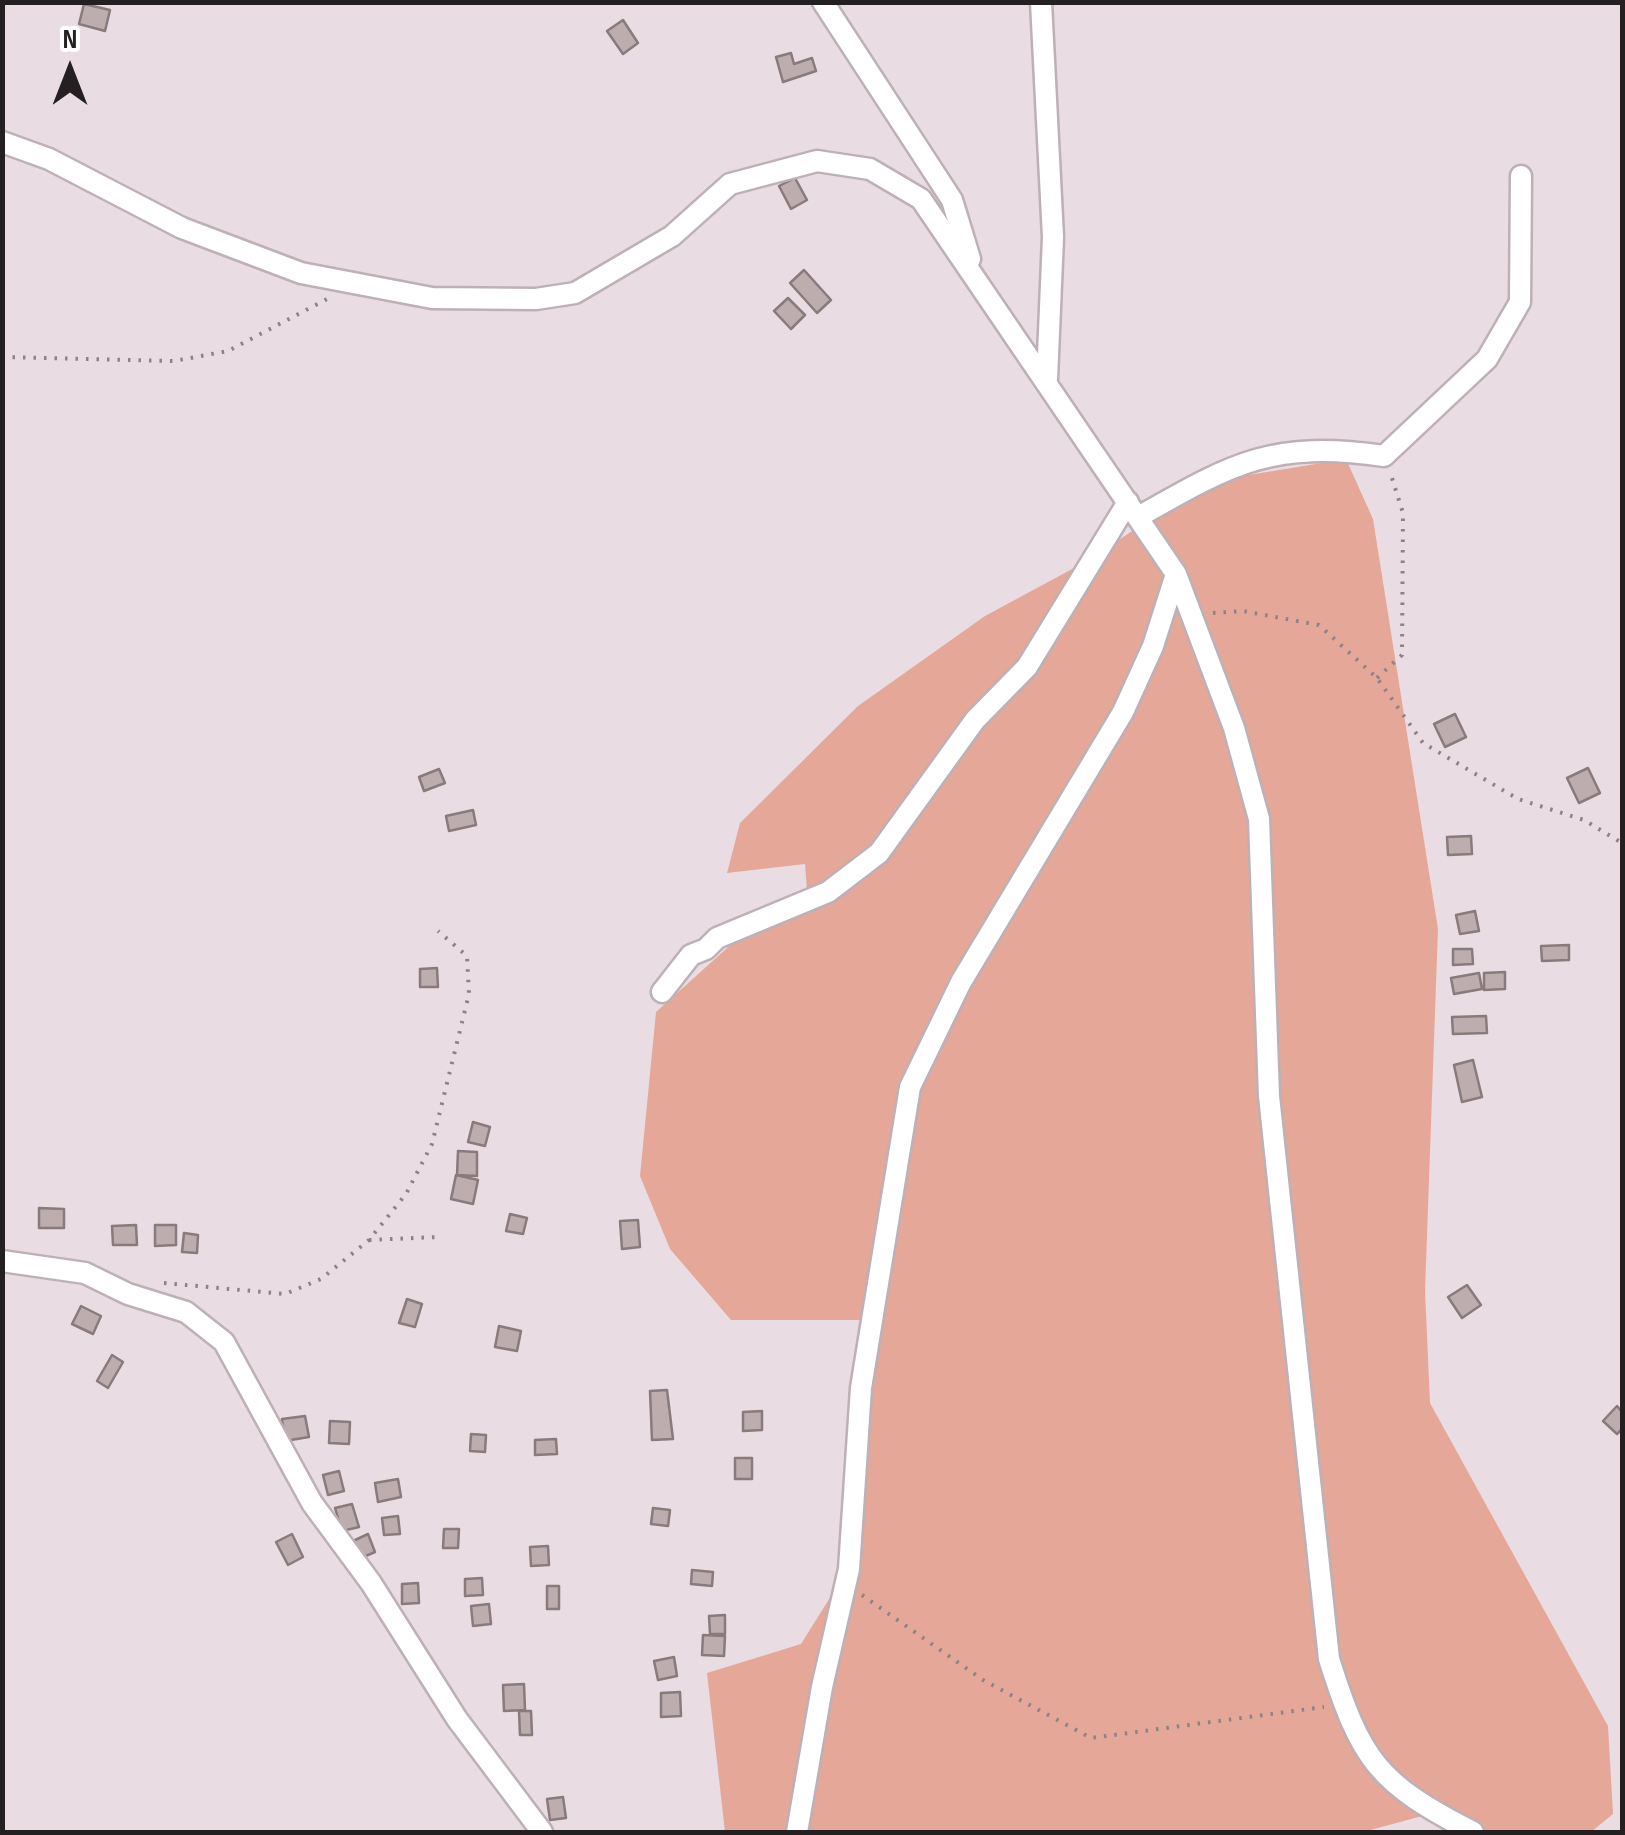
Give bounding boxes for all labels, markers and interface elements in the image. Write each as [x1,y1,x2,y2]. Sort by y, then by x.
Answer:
north arrow [20,20,120,120]
text: N [63,23,77,56]

